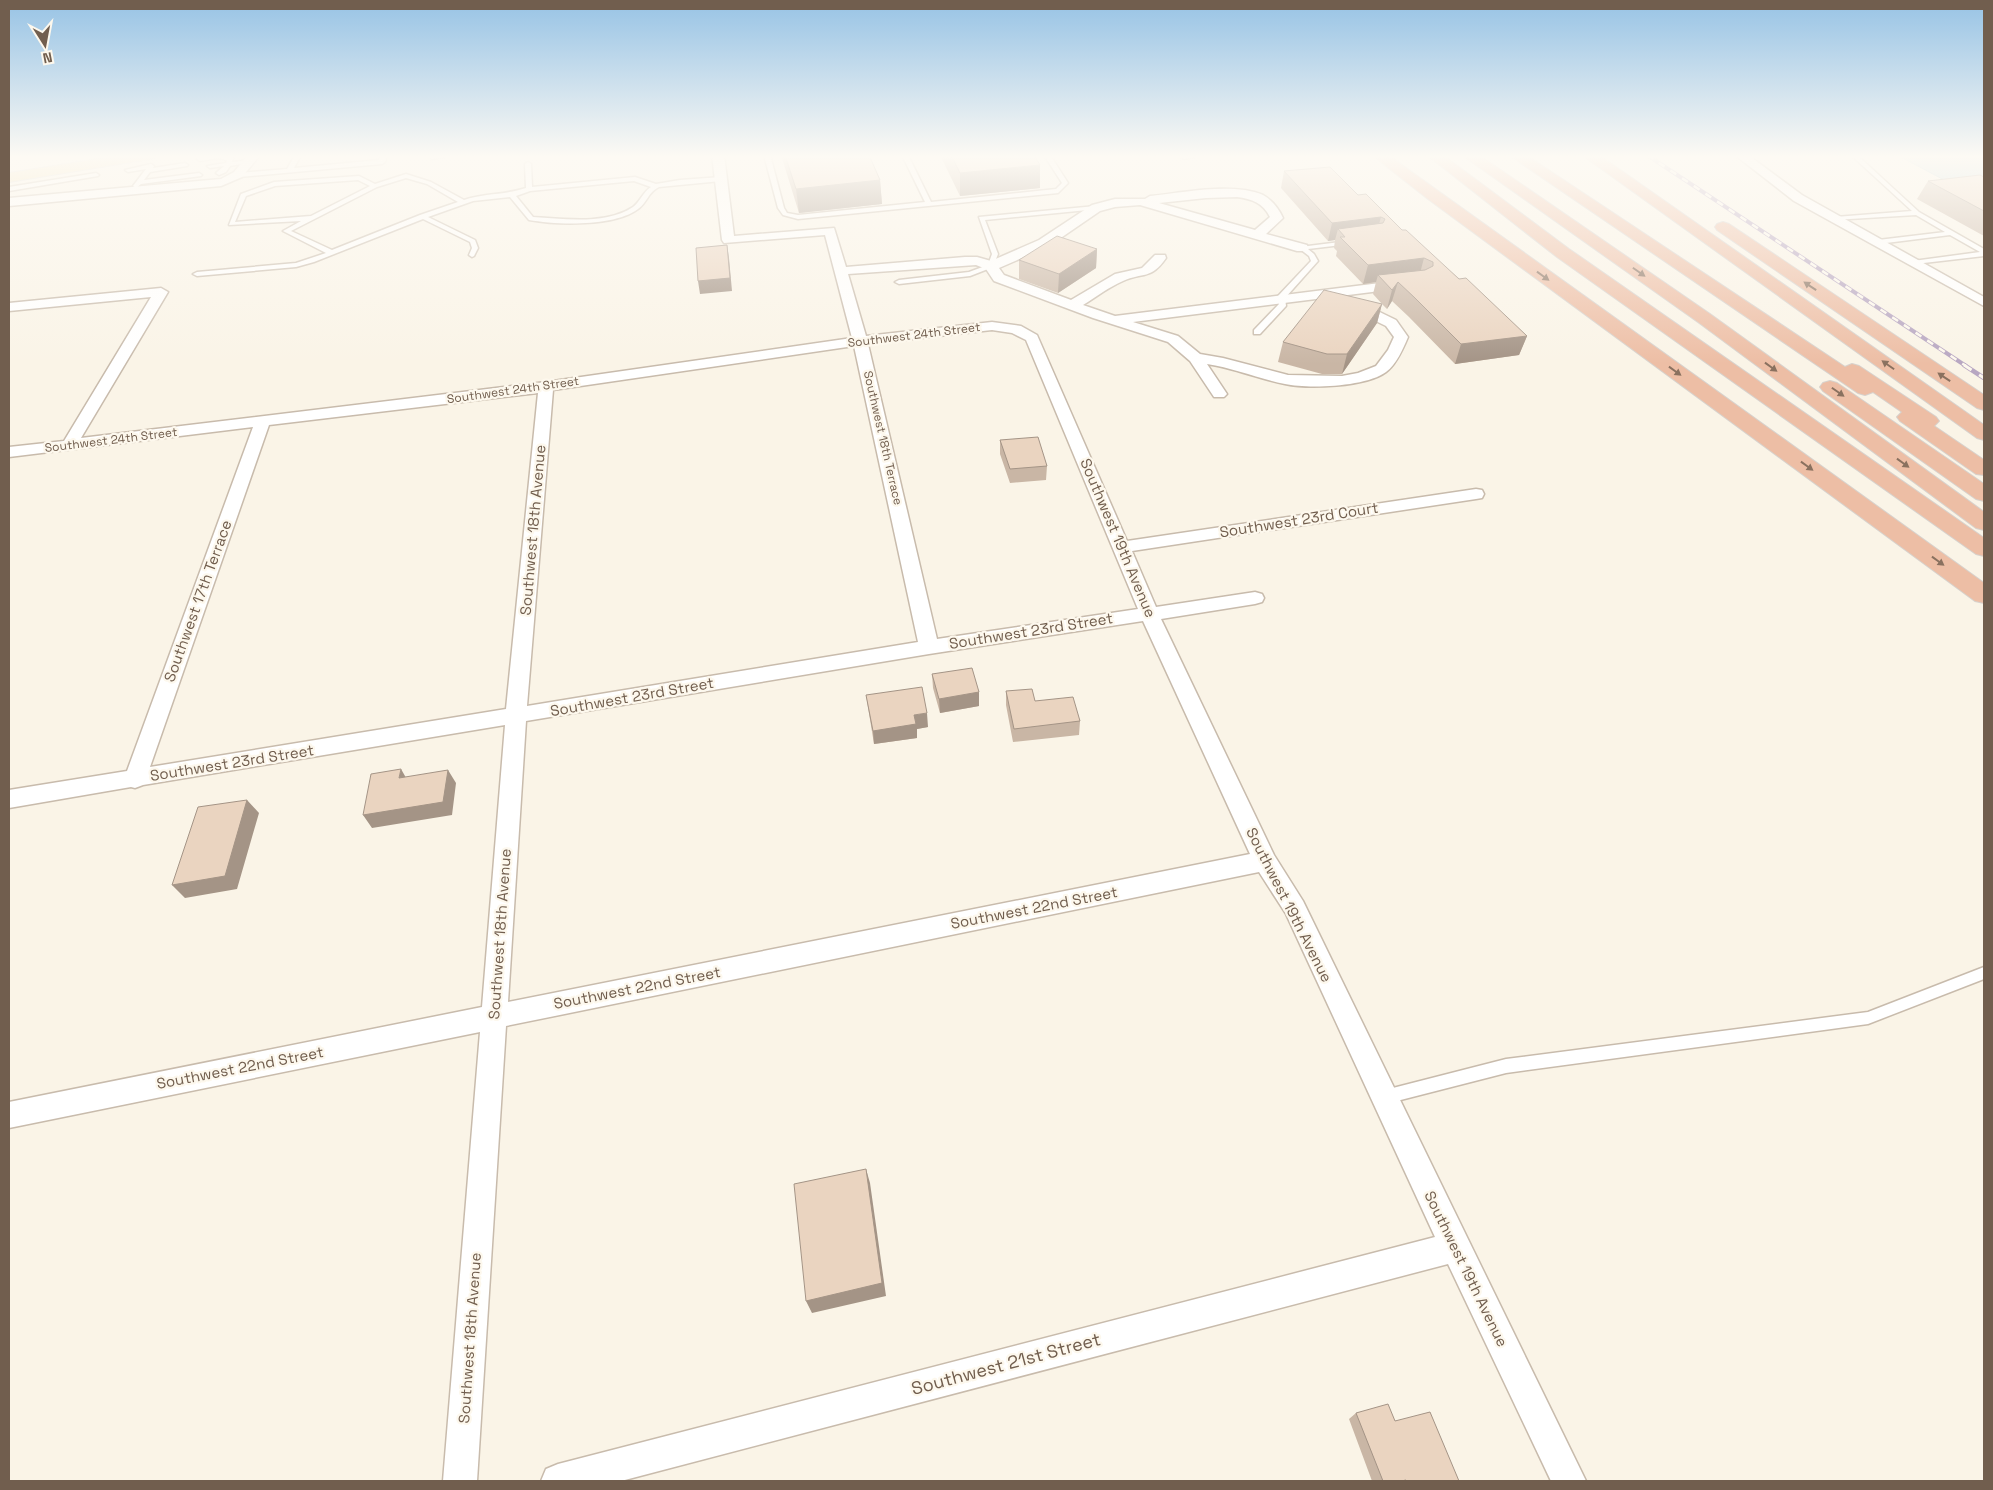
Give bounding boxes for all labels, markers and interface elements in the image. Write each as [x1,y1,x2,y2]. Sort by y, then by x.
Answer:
north arrow [20,20,70,70]
text: N [41,48,54,67]
one-way arrow [1633,267,1646,277]
one-way arrow [1536,271,1550,281]
one-way arrow [1803,281,1816,291]
street label: Southwest 24th Street [847,319,981,351]
one-way arrow [1881,360,1895,370]
one-way arrow [1764,362,1778,372]
one-way arrow [1668,366,1682,376]
street label: Southwest 18th Terrace [860,369,906,507]
one-way arrow [1937,372,1951,382]
street label: Southwest 24th Street [446,373,580,407]
one-way arrow [1832,387,1845,397]
street label: Southwest 24th Street [44,424,178,456]
street label: Southwest 18th Avenue [516,444,549,616]
street label: Southwest 19th Avenue [1076,455,1161,620]
one-way arrow [1896,457,1909,467]
one-way arrow [1800,460,1813,471]
street label: Southwest 23rd Court [1218,498,1380,541]
street label: Southwest 17th Terrace [159,517,236,684]
one-way arrow [1932,556,1945,566]
street label: Southwest 23rd Street [948,608,1114,653]
street label: Southwest 23rd Street [549,673,715,720]
street label: Southwest 23rd Street [149,740,315,785]
street label: Southwest 19th Avenue [1242,824,1337,985]
street label: Southwest 18th Avenue [484,848,515,1020]
street label: Southwest 22nd Street [949,882,1119,933]
street label: Southwest 22nd Street [552,962,722,1013]
street label: Southwest 22nd Street [155,1042,325,1093]
street label: Southwest 19th Avenue [1420,1188,1513,1350]
street label: Southwest 18th Avenue [454,1252,485,1424]
street label: Southwest 21st Street [909,1327,1103,1400]

